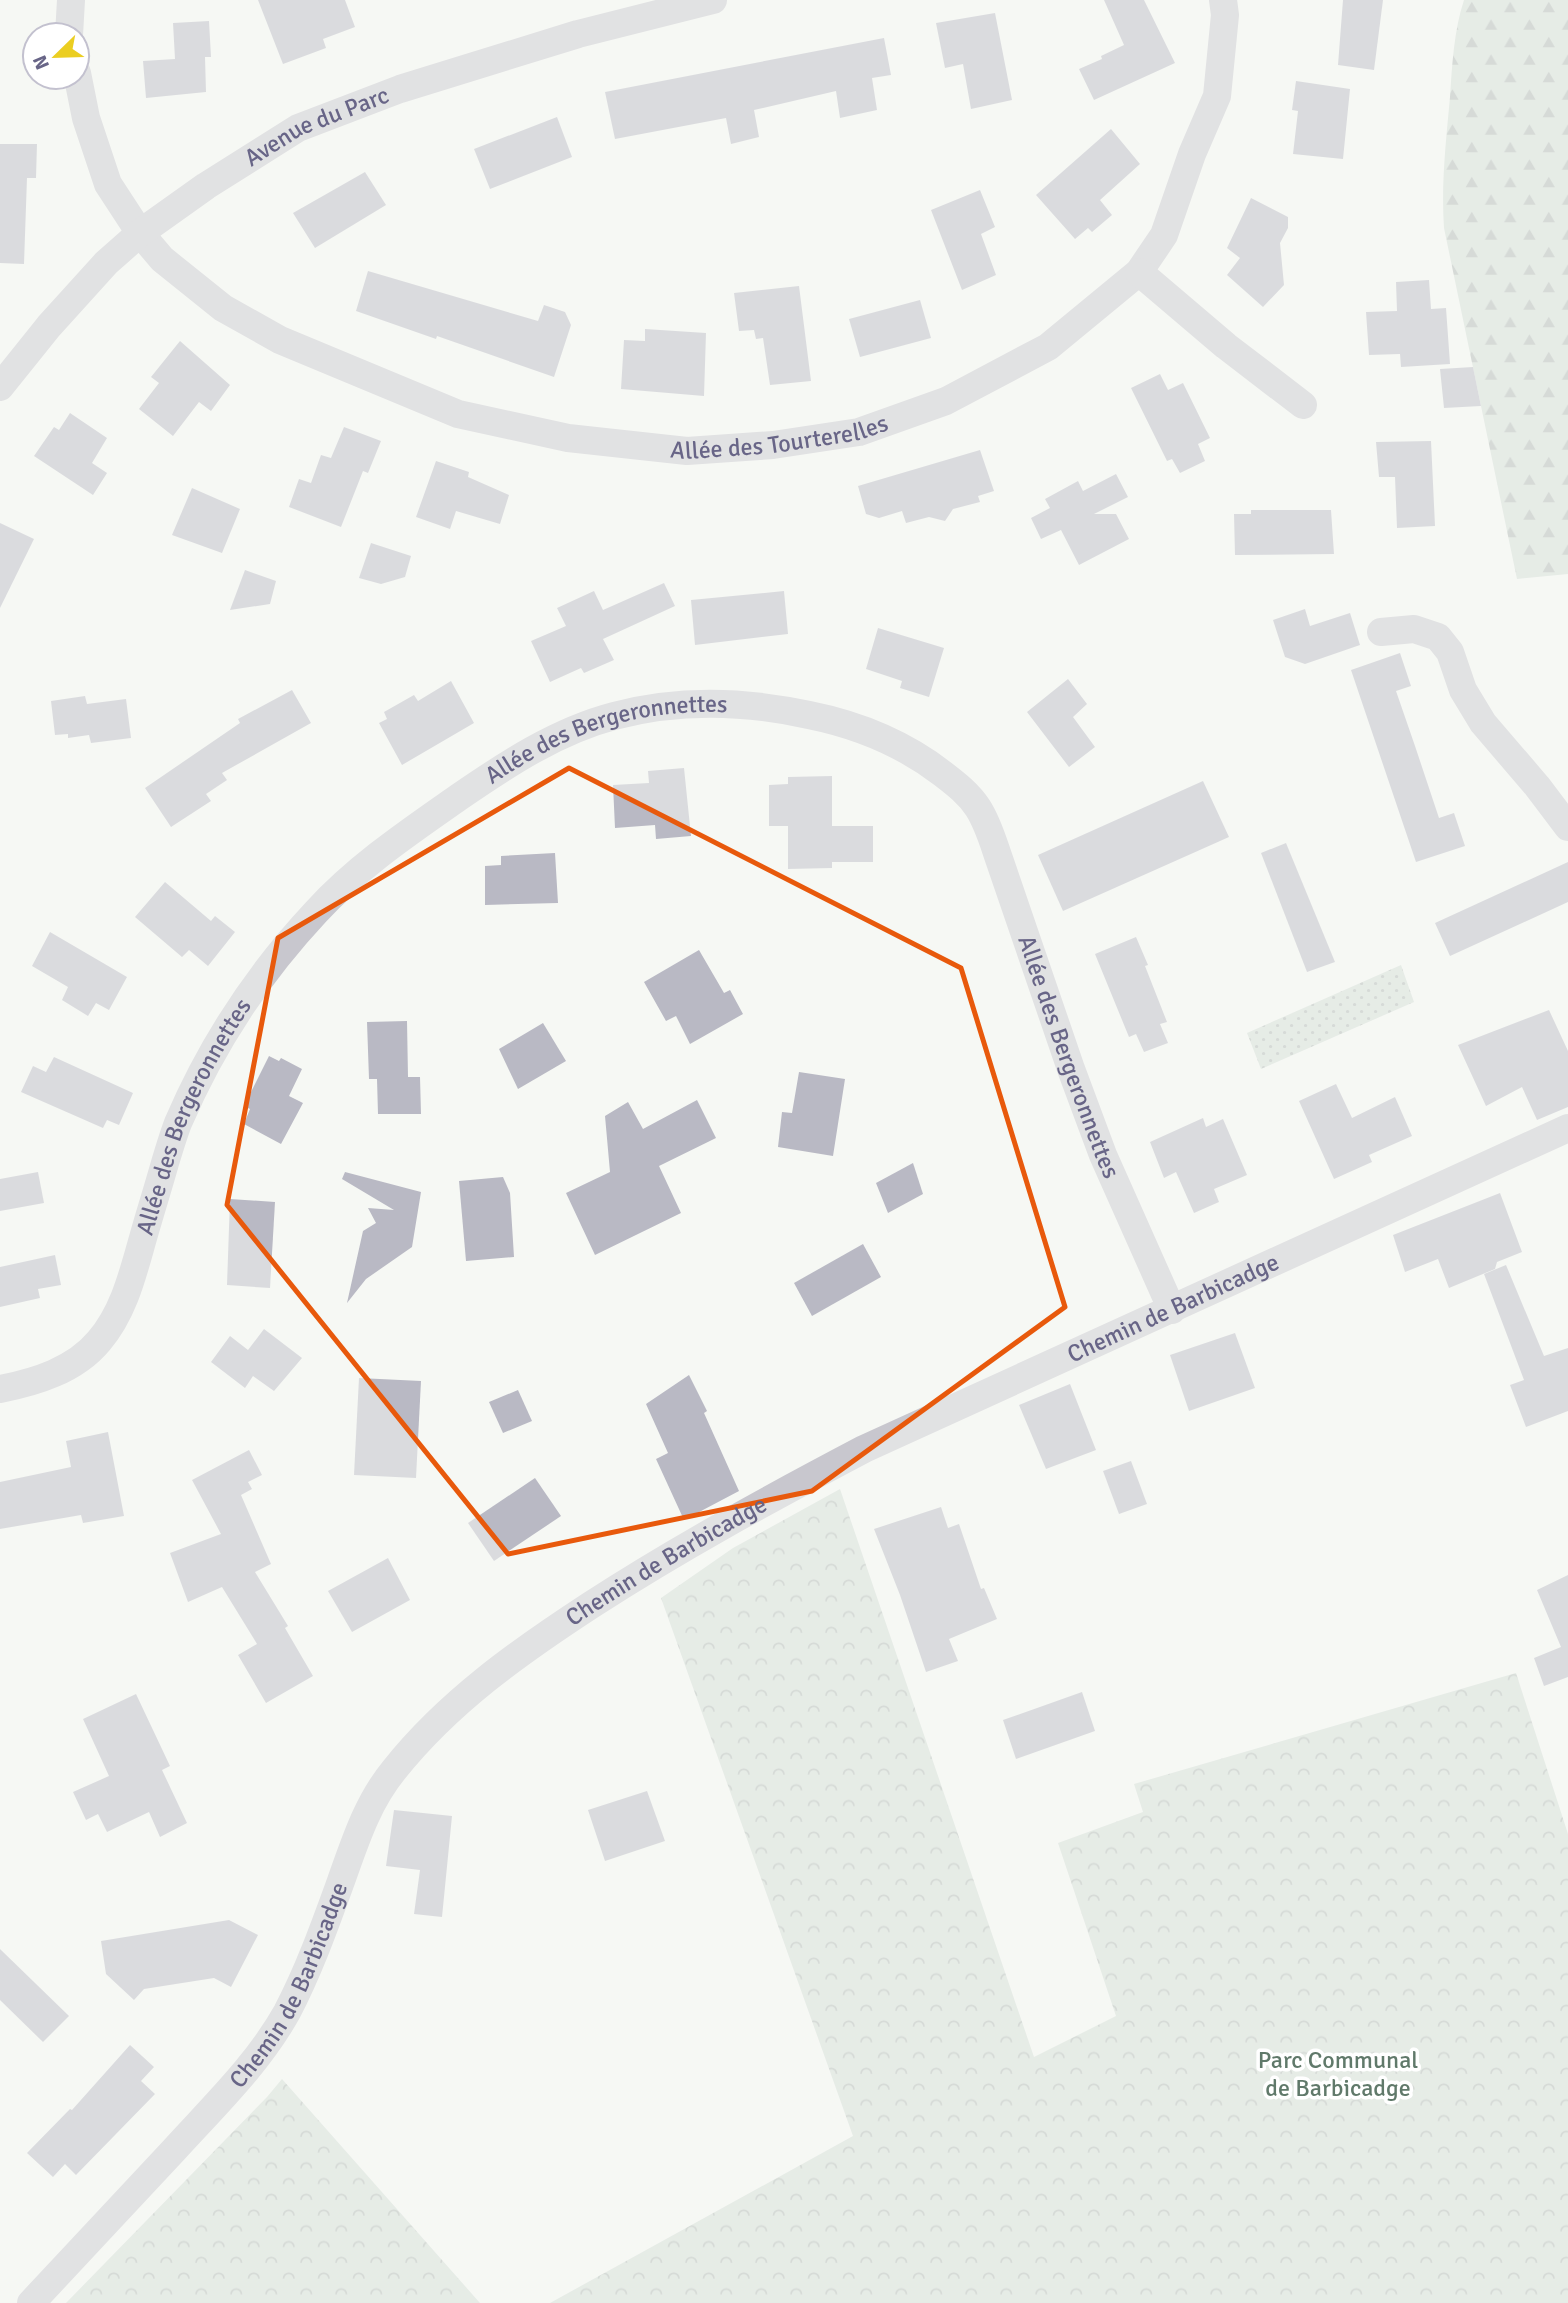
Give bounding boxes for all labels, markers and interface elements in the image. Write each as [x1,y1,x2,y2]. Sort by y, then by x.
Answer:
north arrow [21,21,91,91]
text: N [28,51,55,73]
street label: Avenue du Parc [239,80,393,173]
street label: Allée des Tourterelles [669,408,892,466]
street label: Allée des Bergeronnettes [479,689,728,790]
street label: Allée des Bergeronnettes [1011,931,1126,1183]
street label: Allée des Bergeronnettes [130,992,258,1238]
street label: Chemin de Barbicadge [1063,1247,1284,1369]
street label: Chemin de Barbicadge [560,1489,772,1633]
street label: Chemin de Barbicadge [223,1878,354,2094]
park label: Parc Communal de Barbicadge [1258,2045,1418,2103]

